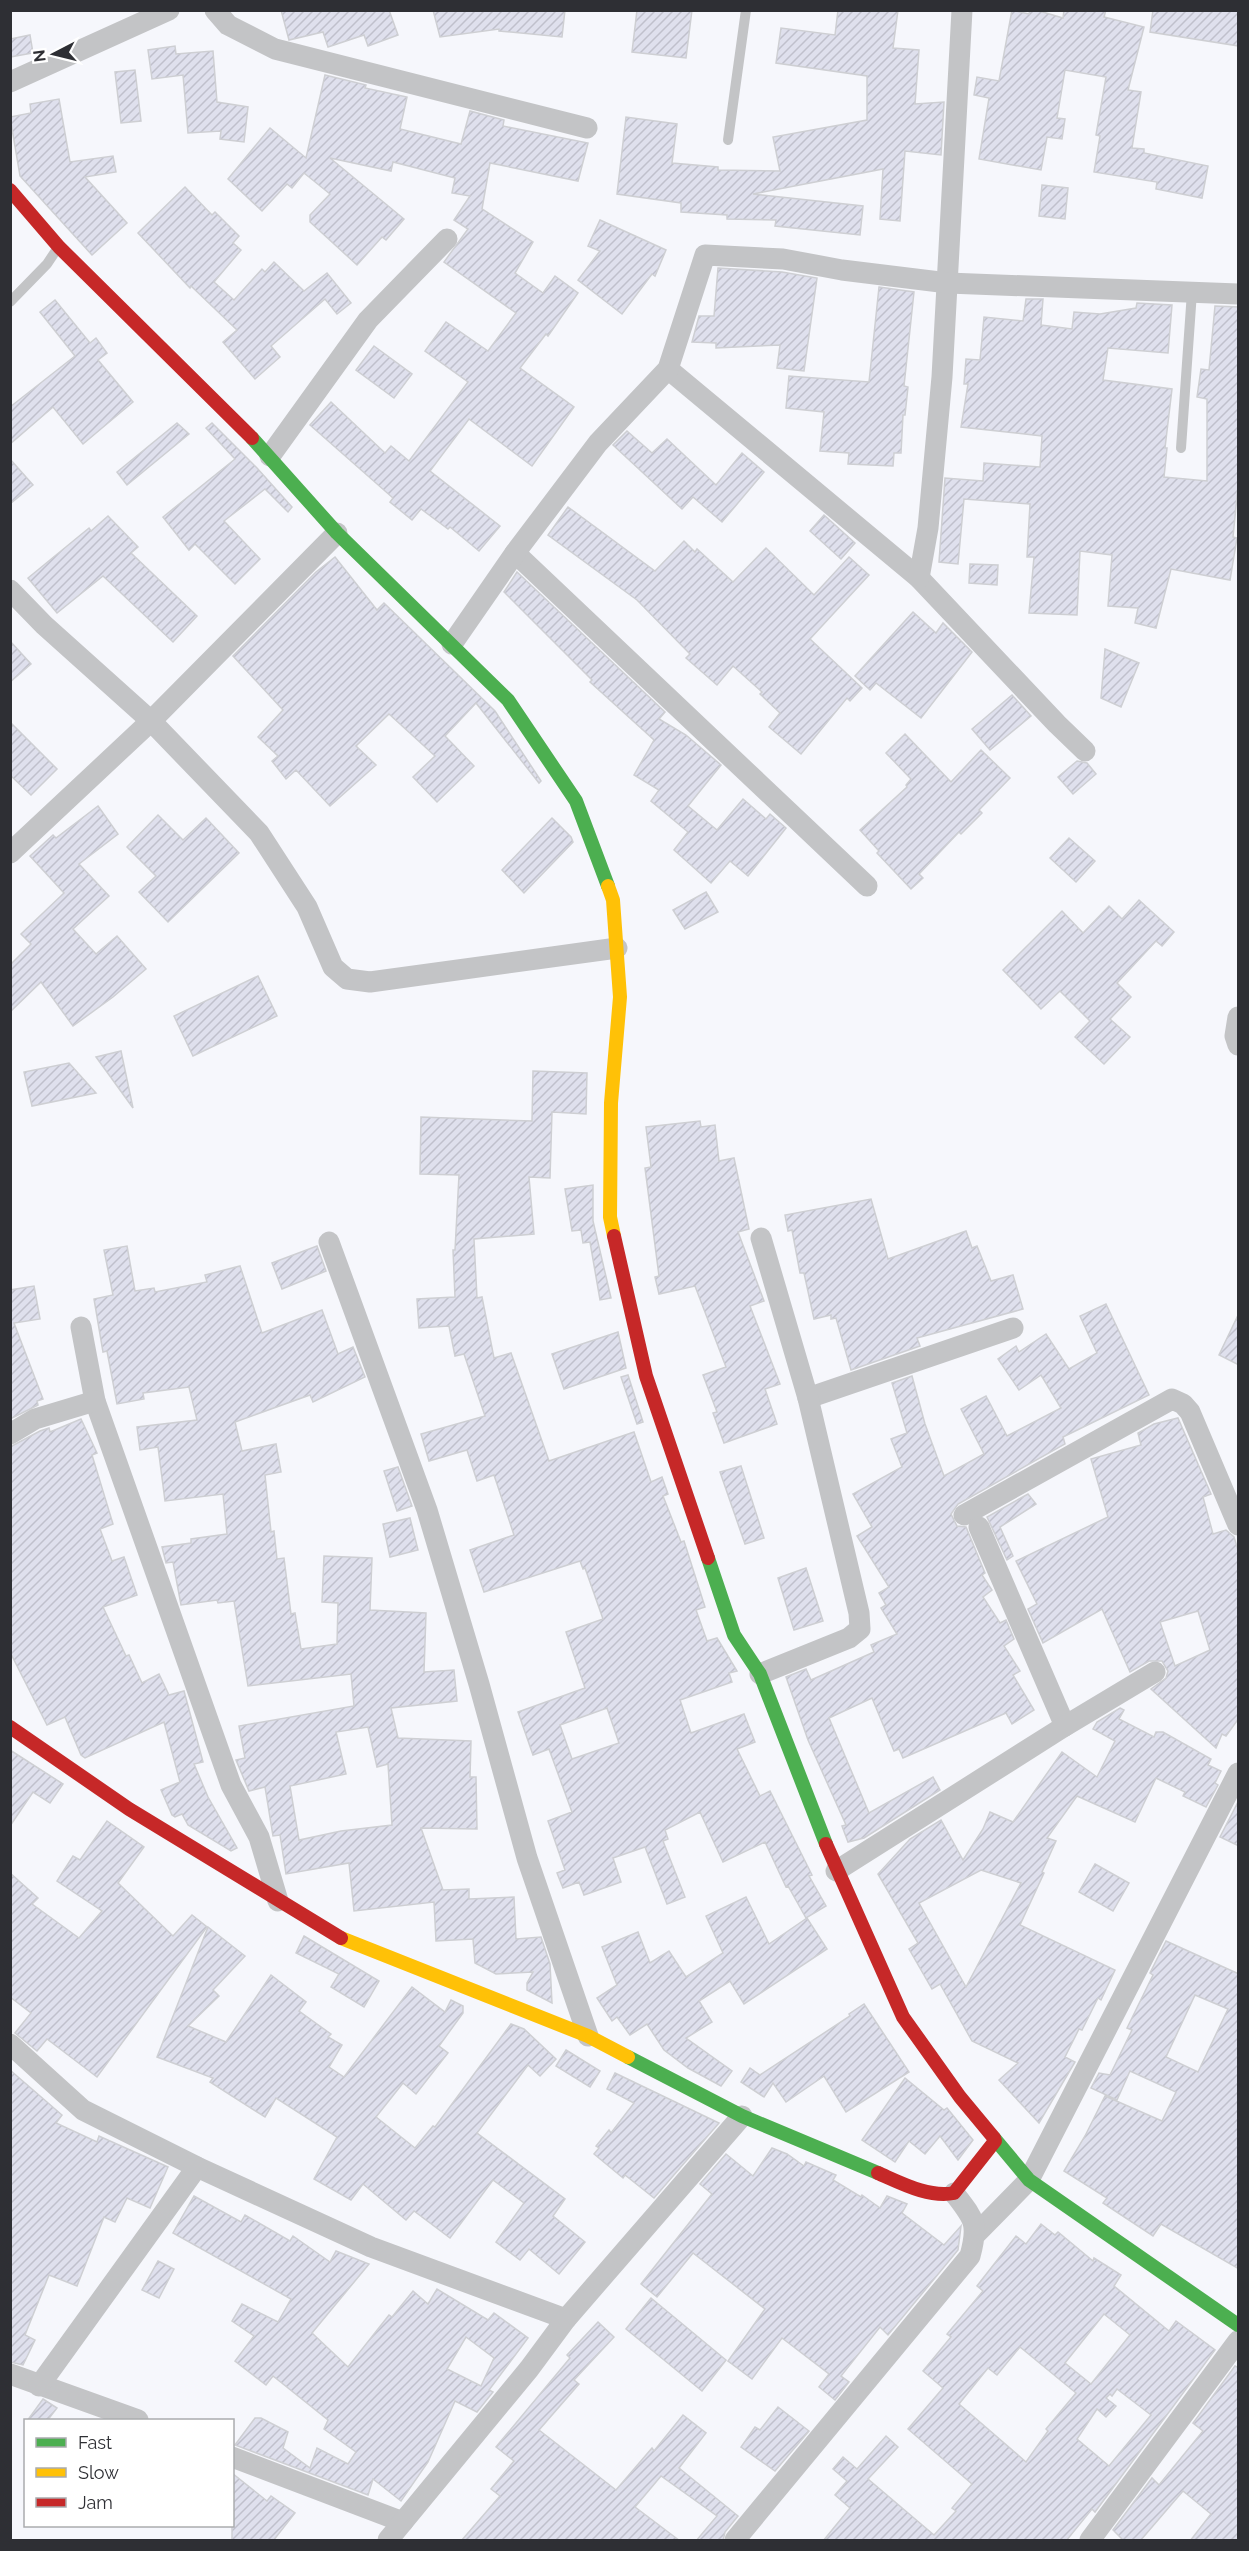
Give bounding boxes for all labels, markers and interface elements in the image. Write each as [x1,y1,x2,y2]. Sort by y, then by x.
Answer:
north arrow [24,24,84,84]
text: N [29,49,50,63]
legend [24,2419,234,2527]
text: Fast [78,2432,112,2453]
text: Slow [78,2462,119,2483]
text: Jam [78,2492,113,2513]

